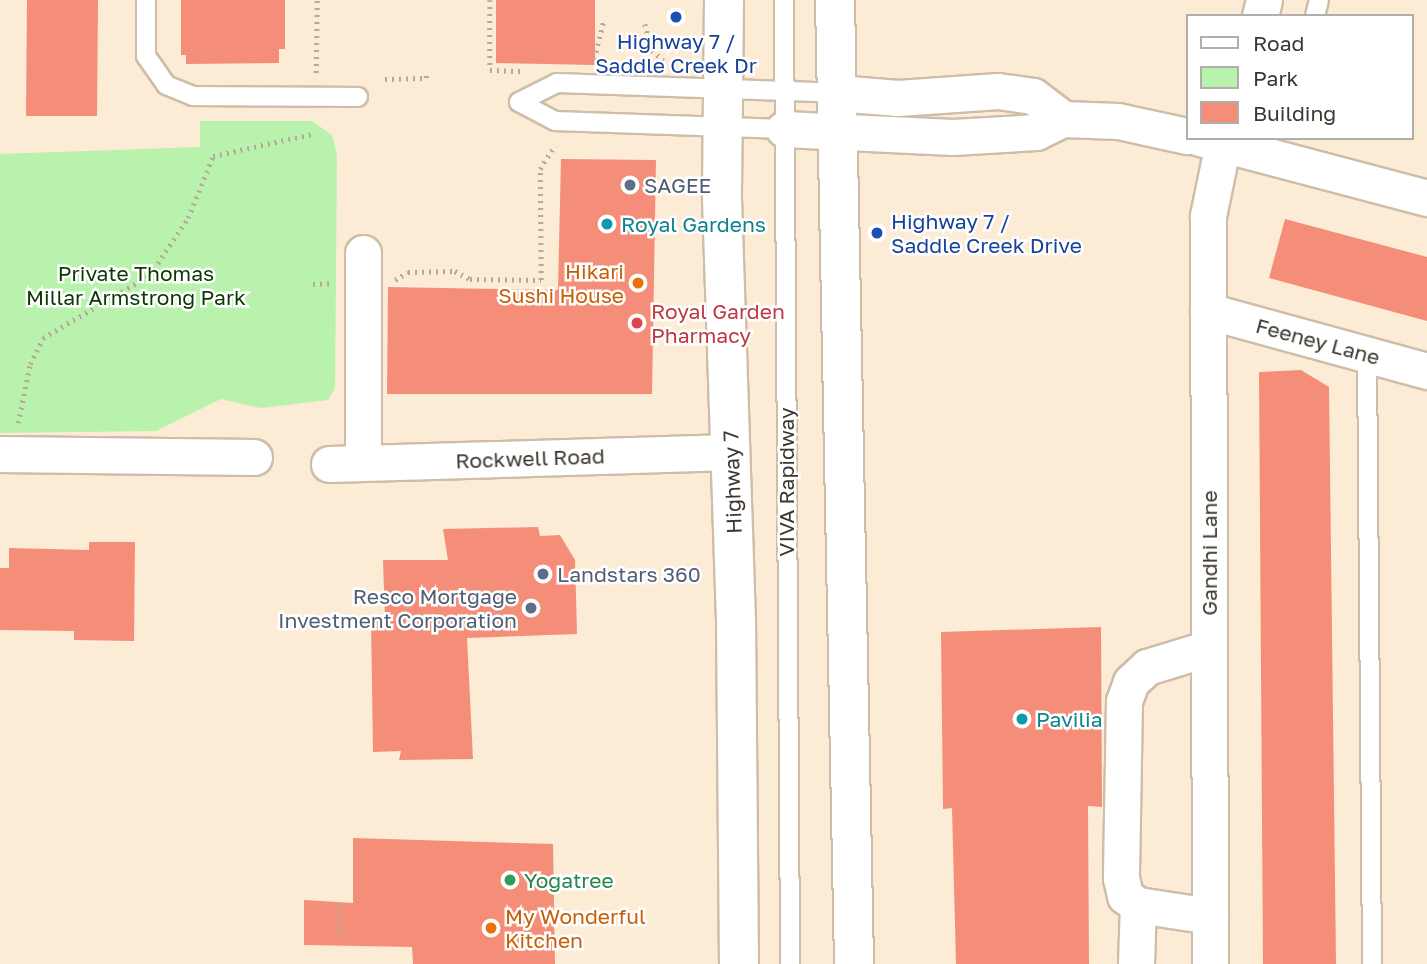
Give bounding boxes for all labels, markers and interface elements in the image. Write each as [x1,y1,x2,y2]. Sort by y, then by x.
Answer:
marker: Highway 7 / Saddle Creek Dr [668,9,684,25]
legend [1186,14,1413,140]
place label: Highway 7 / Saddle Creek Dr [595,28,757,78]
text: Road [1253,30,1304,56]
text: Park [1253,65,1298,91]
text: Building [1253,100,1336,126]
place label: SAGEE [644,172,711,198]
marker: SAGEE [622,177,638,193]
place label: Highway 7 / Saddle Creek Drive [891,208,1082,258]
place label: Royal Gardens [621,211,766,237]
marker: Royal Gardens [599,216,615,232]
marker: Highway 7 / Saddle Creek Drive [869,225,885,241]
place label: Hikari Sushi House [498,258,624,308]
park label: Private Thomas Millar Armstrong Park [26,260,246,310]
marker: Hikari Sushi House [630,275,646,291]
place label: Royal Garden Pharmacy [651,298,785,348]
street label: Feeney Lane [1253,312,1383,370]
marker: Royal Garden Pharmacy [629,315,645,331]
street label: VIVA Rapidway [773,407,799,557]
street label: Highway 7 [718,430,746,534]
street label: Rockwell Road [455,443,605,473]
street label: Gandhi Lane [1196,490,1222,616]
place label: Landstars 360 [557,561,701,587]
marker: Landstars 360 [535,566,551,582]
place label: Resco Mortgage Investment Corporation [278,583,517,633]
marker: Resco Mortgage Investment Corporation [523,600,539,616]
place label: Pavilia [1036,706,1103,732]
marker: Pavilia [1014,711,1030,727]
place label: Yogatree [524,867,614,893]
marker: Yogatree [502,872,518,888]
place label: My Wonderful Kitchen [505,903,646,953]
marker: My Wonderful Kitchen [483,920,499,936]

